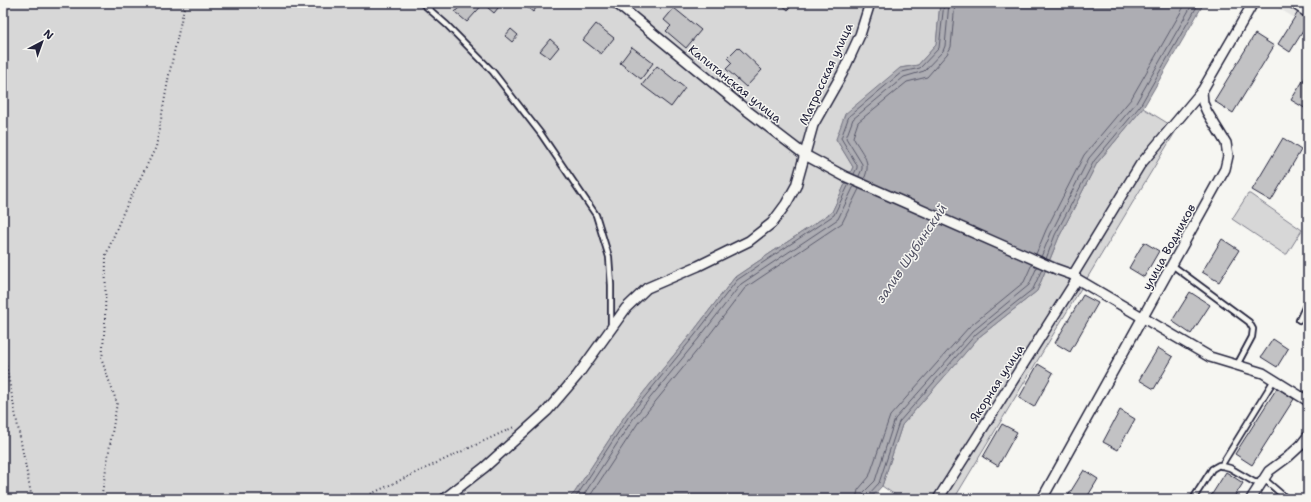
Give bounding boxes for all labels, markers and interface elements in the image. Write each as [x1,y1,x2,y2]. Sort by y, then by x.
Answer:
street label: Матросская улица [795,20,857,128]
north arrow [22,22,62,62]
text: N [40,26,57,44]
street label: Капитанская улица [685,41,785,127]
water label: залив Шубинский [872,201,951,306]
street label: улица Водников [1139,201,1199,293]
street label: Якорная улица [966,341,1028,425]

